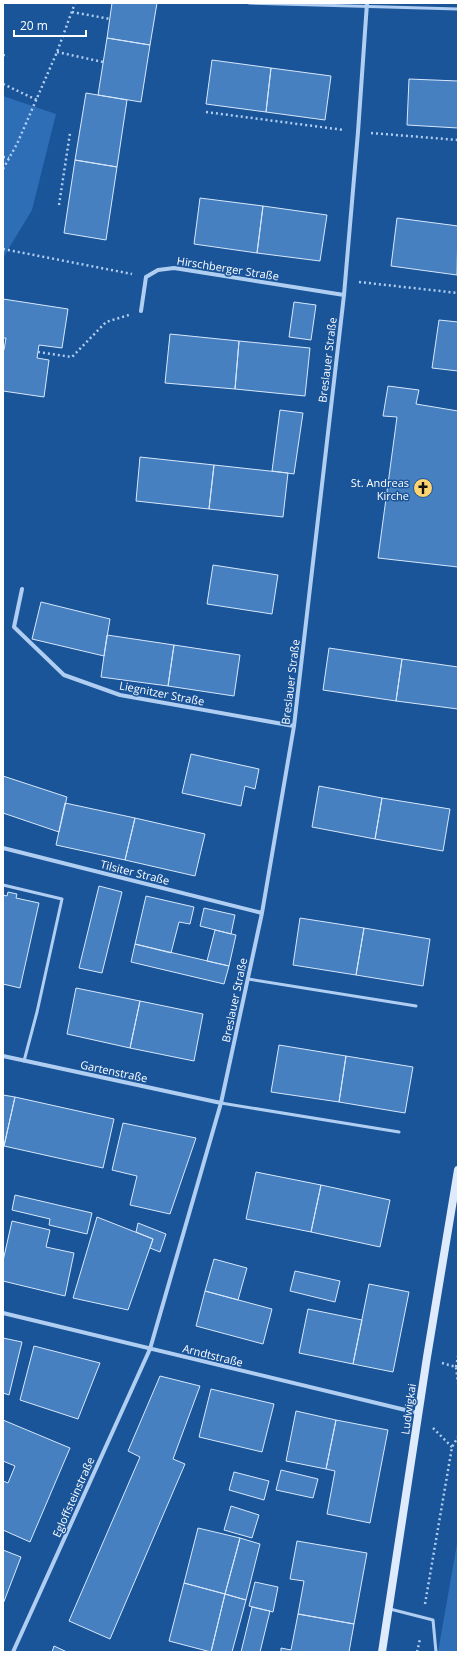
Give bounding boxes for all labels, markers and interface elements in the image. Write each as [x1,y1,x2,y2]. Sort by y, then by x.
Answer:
scale bar [14,12,86,38]
text: 20 m [20,17,48,34]
street label: Hirschberger Straße [176,253,280,283]
street label: Breslauer Straße [314,317,340,403]
place label: St. Andreas Kirche [351,475,409,503]
church icon: St. Andreas Kirche [412,477,434,499]
street label: Breslauer Straße [277,639,303,725]
street label: Liegnitzer Straße [118,677,206,709]
street label: Tilsiter Straße [99,856,171,888]
street label: Breslauer Straße [218,956,250,1044]
street label: Gartenstraße [79,1057,149,1085]
street label: Arndtstraße [181,1340,245,1370]
street label: Ludwigkai [397,1383,419,1435]
street label: Egloffsteinstraße [49,1454,97,1540]

